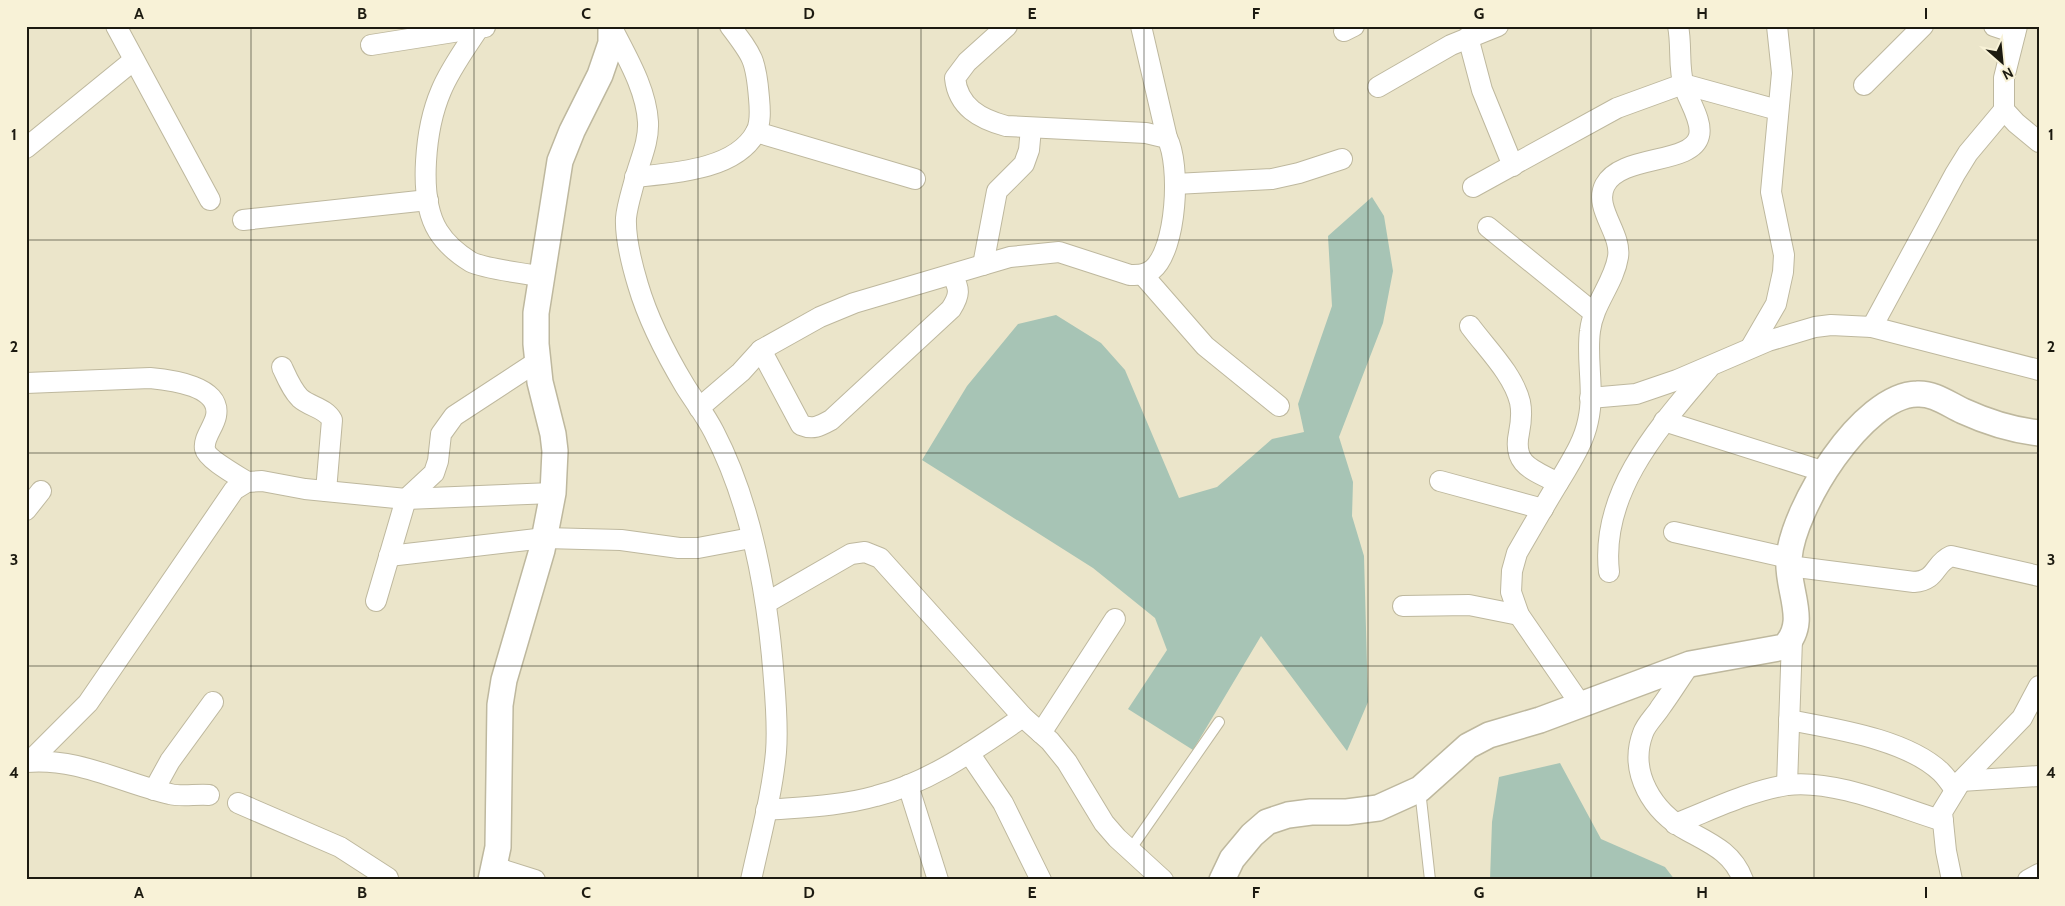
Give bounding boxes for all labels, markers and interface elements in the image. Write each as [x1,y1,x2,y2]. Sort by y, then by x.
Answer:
text: A [134,4,144,23]
text: B [357,4,367,23]
text: C [581,4,591,23]
text: D [803,4,815,23]
text: E [1027,4,1037,23]
text: F [1252,4,1261,23]
text: G [1474,4,1484,23]
text: H [1696,4,1708,23]
text: I [1924,4,1928,23]
north arrow [1978,38,2028,88]
text: N [1999,63,2016,84]
text: 1 [11,125,17,144]
text: 1 [2048,125,2054,144]
text: 2 [10,337,18,356]
text: 2 [2047,337,2055,356]
text: 3 [10,550,18,569]
text: 3 [2047,550,2055,569]
text: 4 [9,763,19,782]
text: 4 [2046,763,2056,782]
text: A [134,883,144,902]
text: B [357,883,367,902]
text: C [581,883,591,902]
text: D [803,883,815,902]
text: E [1027,883,1037,902]
text: F [1252,883,1261,902]
text: G [1474,883,1484,902]
text: H [1696,883,1708,902]
text: I [1924,883,1928,902]

